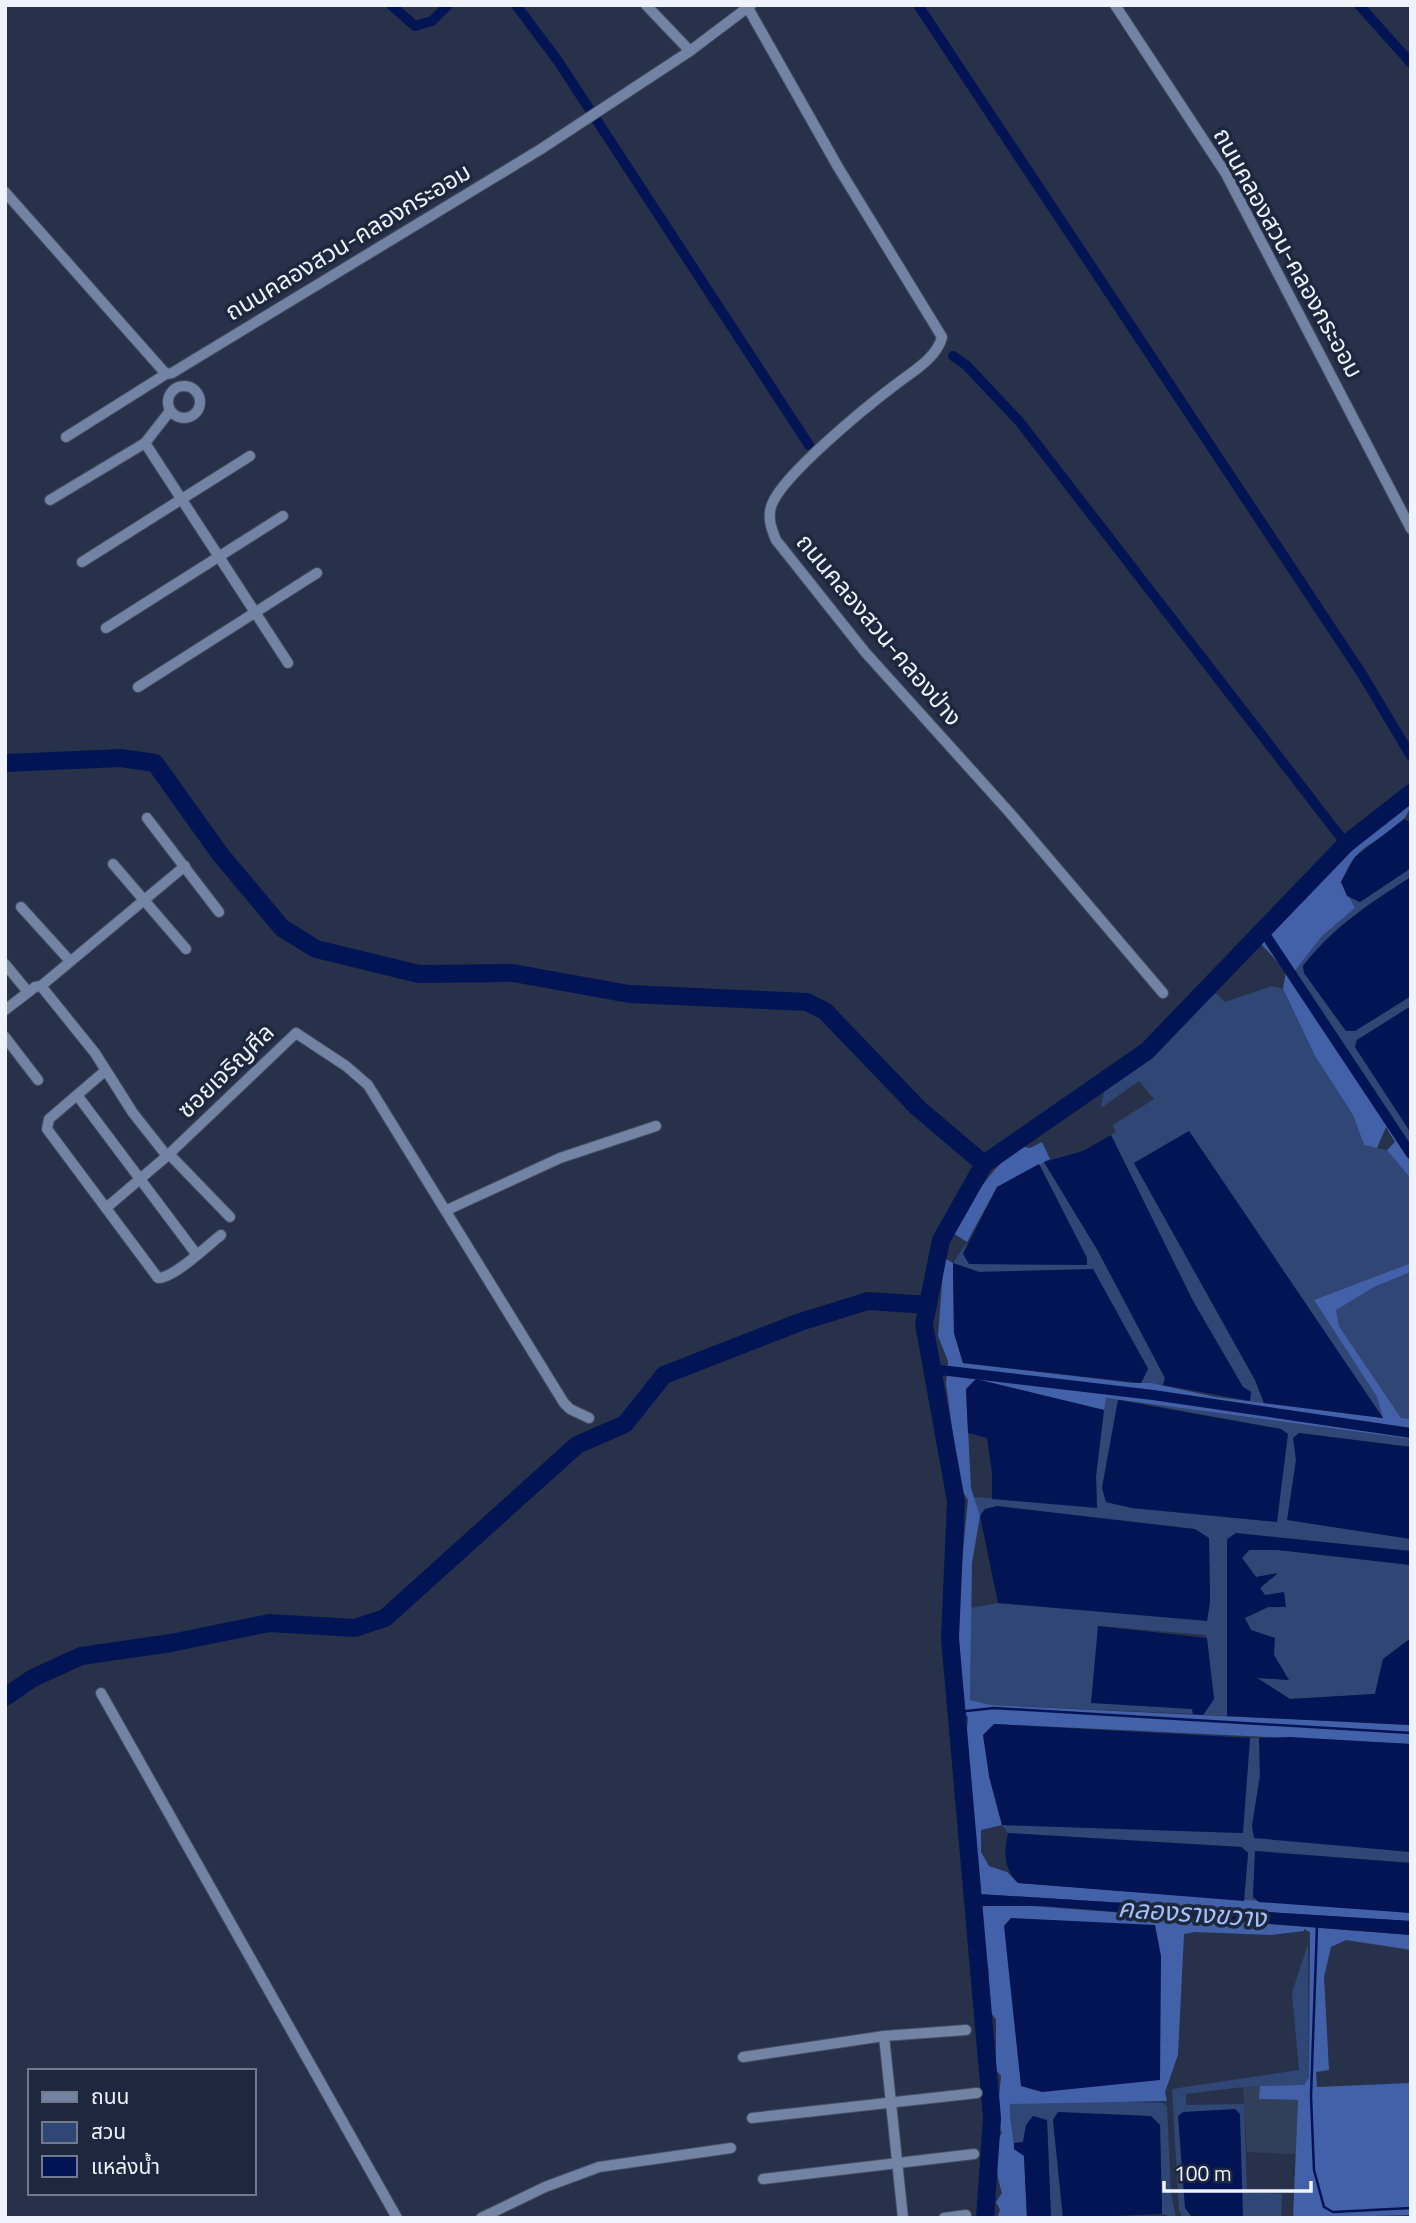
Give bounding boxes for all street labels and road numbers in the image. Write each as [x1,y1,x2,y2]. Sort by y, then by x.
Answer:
street label: ถนนคลองสวน-คลองกระออม [1205,121,1373,384]
street label: ถนนคลองสวน-คลองกระออม [218,153,477,329]
street label: ถนนคลองสวน-คลองป่าง [788,525,971,734]
street label: ซอยเจริญศีล [169,1015,282,1126]

